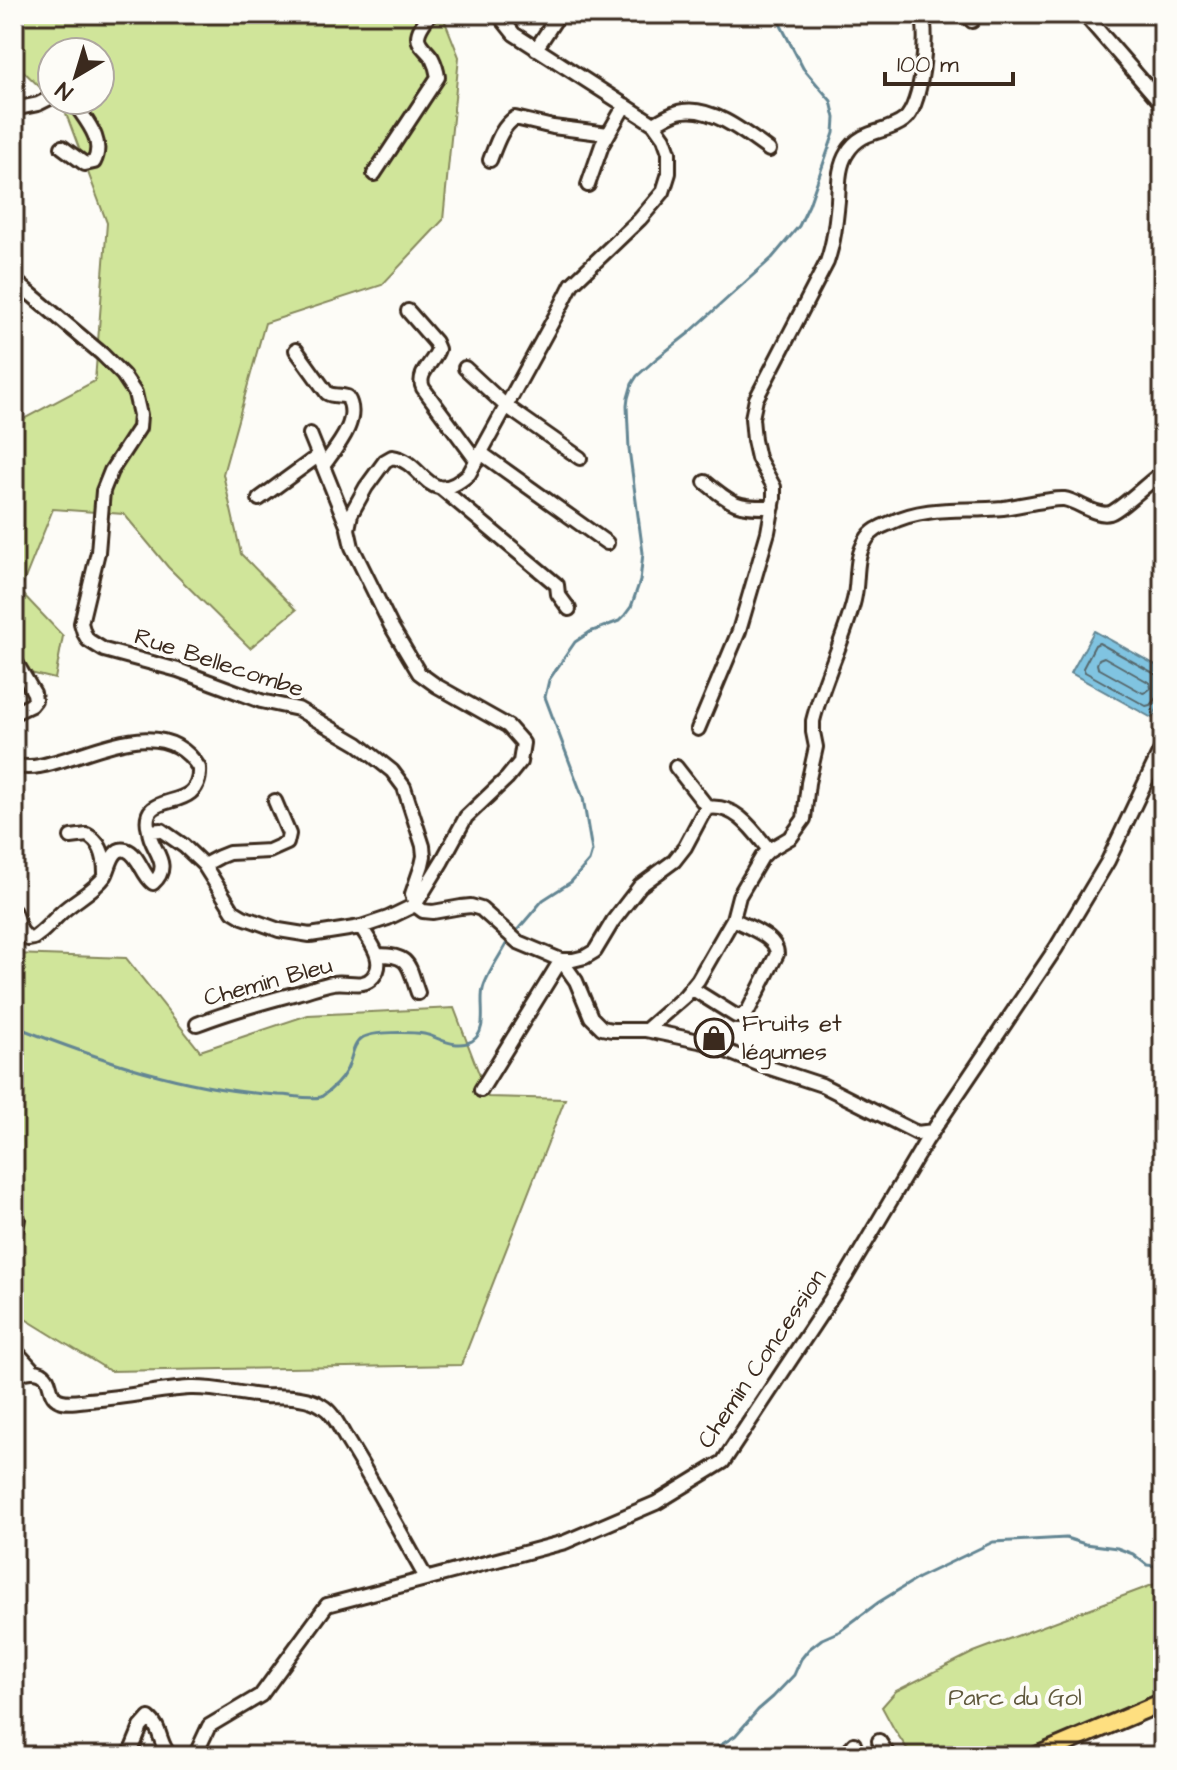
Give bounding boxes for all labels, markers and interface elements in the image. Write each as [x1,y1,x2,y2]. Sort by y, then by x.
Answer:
north arrow [36,36,116,116]
scale bar [885,36,1013,86]
text: 100 m [897,48,959,82]
text: N [49,74,80,107]
street label: Rue Bellecombe [130,620,308,706]
street label: Chemin Bleu [200,949,336,1015]
place label: Fruits et légumes [742,1007,842,1070]
shop icon: Fruits et légumes [693,1017,735,1059]
street label: Chemin Concession [689,1263,835,1455]
park label: Parc du Gol [948,1681,1082,1715]

